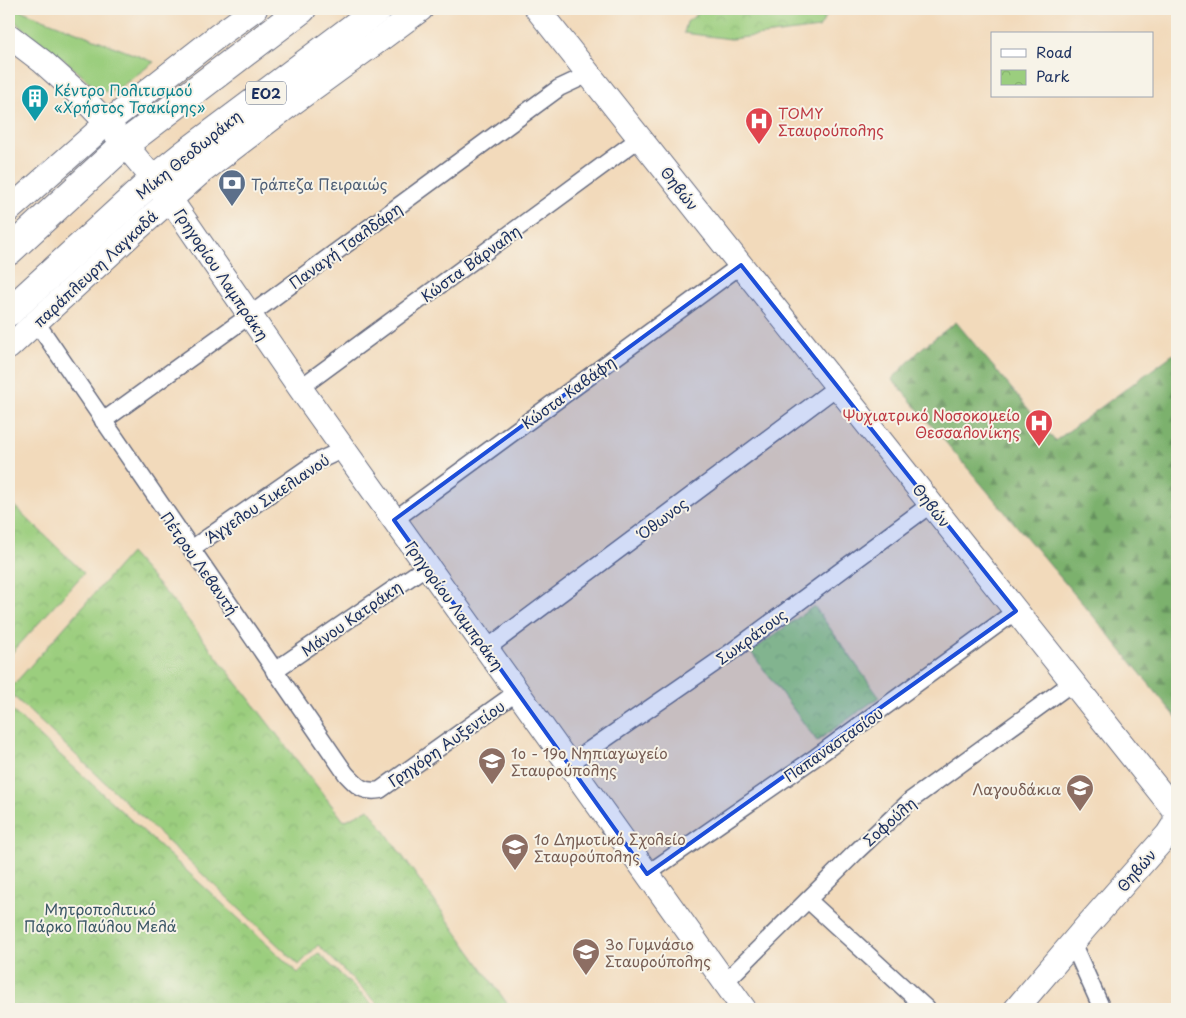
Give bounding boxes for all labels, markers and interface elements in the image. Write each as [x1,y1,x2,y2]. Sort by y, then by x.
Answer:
legend [991,32,1154,98]
text: Road [1036,40,1072,63]
text: Park [1036,64,1070,87]
place label: Κέντρο Πολιτισμού «Χρήστος Τσακίρης» [54,78,206,118]
road number: ΕΟ2 [246,82,286,105]
building icon: Κέντρο Πολιτισμού «Χρήστος Τσακίρης» [20,83,50,122]
place label: ΤΟΜΥ Σταυρούπολης [778,101,884,141]
street label: Μίκη Θεοδωράκη [130,104,246,204]
hospital icon: ΤΟΜΥ Σταυρούπολης [744,106,774,145]
street label: Θηβών [655,161,705,215]
bank icon: Τράπεζα Πειραιώς [217,168,247,207]
place label: Τράπεζα Πειραιώς [251,172,388,195]
street label: Παναγή Τσαλδάρη [284,196,406,294]
street label: Γρηγορίου Λαμπράκη [169,203,275,345]
street label: παράπλευρη Λαγκαδά [28,204,163,332]
street label: Κώστα Βάρναλη [415,219,525,307]
street label: Κώστα Καβάφη [516,350,620,434]
place label: Ψυχιατρικό Νοσοκομείο Θεσσαλονίκης [842,403,1020,443]
hospital icon: Ψυχιατρικό Νοσοκομείο Θεσσαλονίκης [1024,408,1054,447]
street label: Άγγελου Σικελιανού [200,448,334,548]
street label: Θηβών [907,478,957,532]
street label: Όθωνος [631,491,692,546]
street label: Πέτρου Λεβαντή [156,507,244,619]
street label: Γρηγορίου Λαμπράκη [400,536,510,674]
street label: Μάνου Κατράκη [296,575,406,661]
street label: Σωκράτους [711,602,791,669]
street label: Γρηγόρη Αυξεντίου [383,694,509,792]
street label: Παπαναστασίου [779,701,887,787]
place label: 1o - 19o Νηπιαγωγείο Σταυρούπολης [511,741,668,781]
school or university icon: 1o - 19o Νηπιαγωγείο Σταυρούπολης [477,746,507,785]
school or university icon: Λαγουδάκια [1065,773,1095,812]
place label: Λαγουδάκια [973,777,1061,800]
street label: Σοφούλη [858,791,920,851]
place label: 1ο Δημοτικό Σχολείο Σταυρούπολης [534,827,686,867]
school or university icon: 1ο Δημοτικό Σχολείο Σταυρούπολης [500,832,530,871]
street label: Θηβών [1111,843,1161,897]
park label: Μητροπολιτικό Πάρκο Παύλου Μελά [23,897,177,937]
place label: 3ο Γυμνάσιο Σταυρούπολης [605,932,711,972]
school or university icon: 3ο Γυμνάσιο Σταυρούπολης [571,937,601,976]

